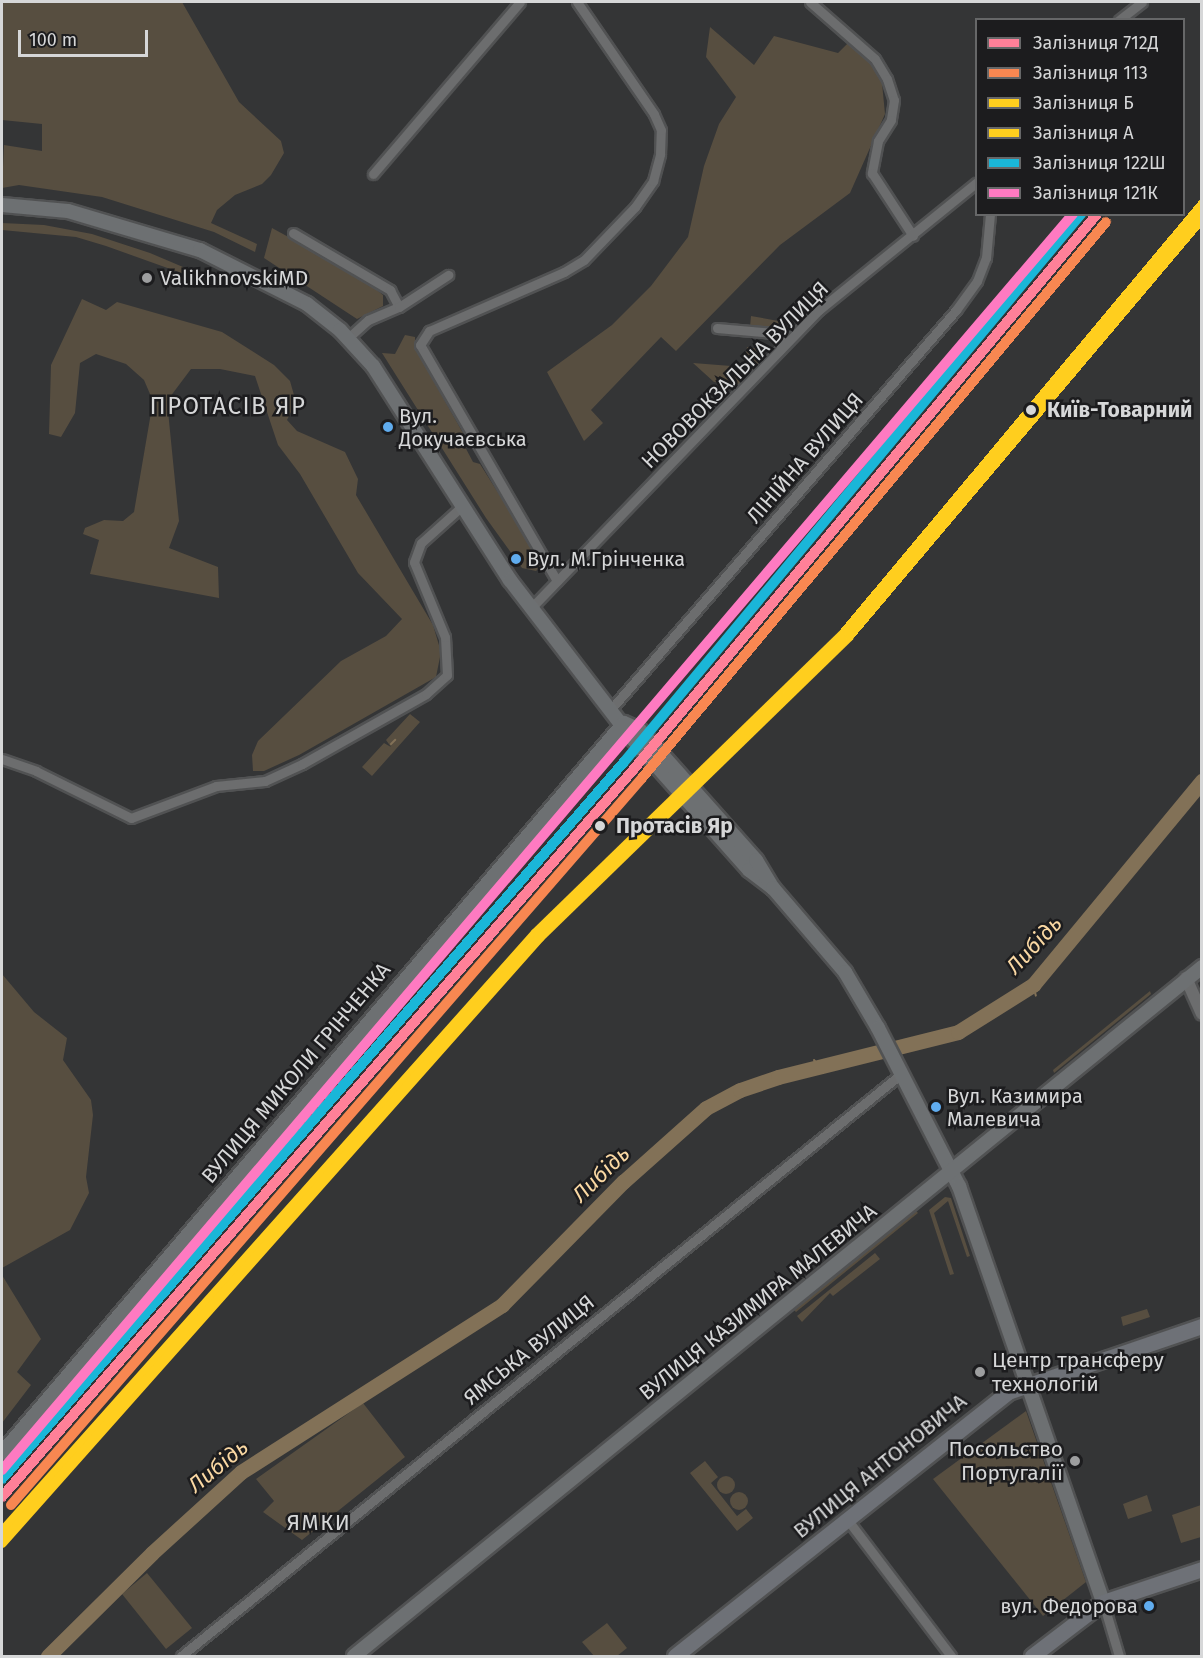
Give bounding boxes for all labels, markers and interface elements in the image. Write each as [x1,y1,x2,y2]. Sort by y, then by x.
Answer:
scale bar [21,18,152,56]
legend [975,18,1185,216]
text: 100 m [29,29,77,51]
text: Залізниця 712Д [1033,32,1159,54]
text: Залізниця 113 [1033,62,1148,84]
text: Залізниця Б [1033,92,1134,114]
text: Залізниця A [1033,122,1134,144]
text: Залізниця 122Ш [1033,152,1166,174]
text: Залізниця 121К [1033,182,1158,204]
place label: ValikhnovskiMD [160,265,308,291]
marker: ValikhnovskiMD [138,269,156,287]
street label: НОВОВОКЗАЛЬНА ВУЛИЦЯ [636,276,834,474]
street label: ЛІНІЙНА ВУЛИЦЯ [741,388,869,528]
district label: ПРОТАСІВ ЯР [149,393,307,421]
place label: Київ-Товарний [1047,397,1192,423]
marker: Київ-Товарний [1020,399,1042,421]
place label: Вул. Докучаєвська [399,404,527,451]
marker: Вул. Докучаєвська [382,421,394,433]
place label: Вул. М.Грінченка [527,547,685,571]
marker: Вул. М.Грінченка [510,553,522,565]
place label: Протасів Яр [616,813,733,839]
marker: Протасів Яр [589,815,611,837]
water label: Либідь [1001,911,1067,979]
street label: ВУЛИЦЯ МИКОЛИ ГРІНЧЕНКА [196,958,396,1188]
place label: Вул. Казимира Малевича [947,1084,1083,1131]
marker: Вул. Казимира Малевича [930,1101,942,1113]
water label: Либідь [567,1140,635,1208]
street label: ВУЛИЦЯ КАЗИМИРА МАЛЕВИЧА [634,1198,882,1406]
street label: ЯМСЬКА ВУЛИЦЯ [459,1290,599,1410]
place label: Центр трансферу технологій [992,1347,1164,1397]
marker: Центр трансферу технологій [973,1365,987,1379]
street label: ВУЛИЦЯ АНТОНОВИЧА [788,1388,972,1544]
water label: Либідь [183,1434,253,1498]
place label: Посольство Португалії [948,1436,1063,1486]
marker: Посольство Португалії [1068,1454,1082,1468]
district label: ЯМКИ [287,1510,351,1536]
place label: вул. Федорова [1000,1594,1138,1618]
marker: вул. Федорова [1143,1600,1155,1612]

